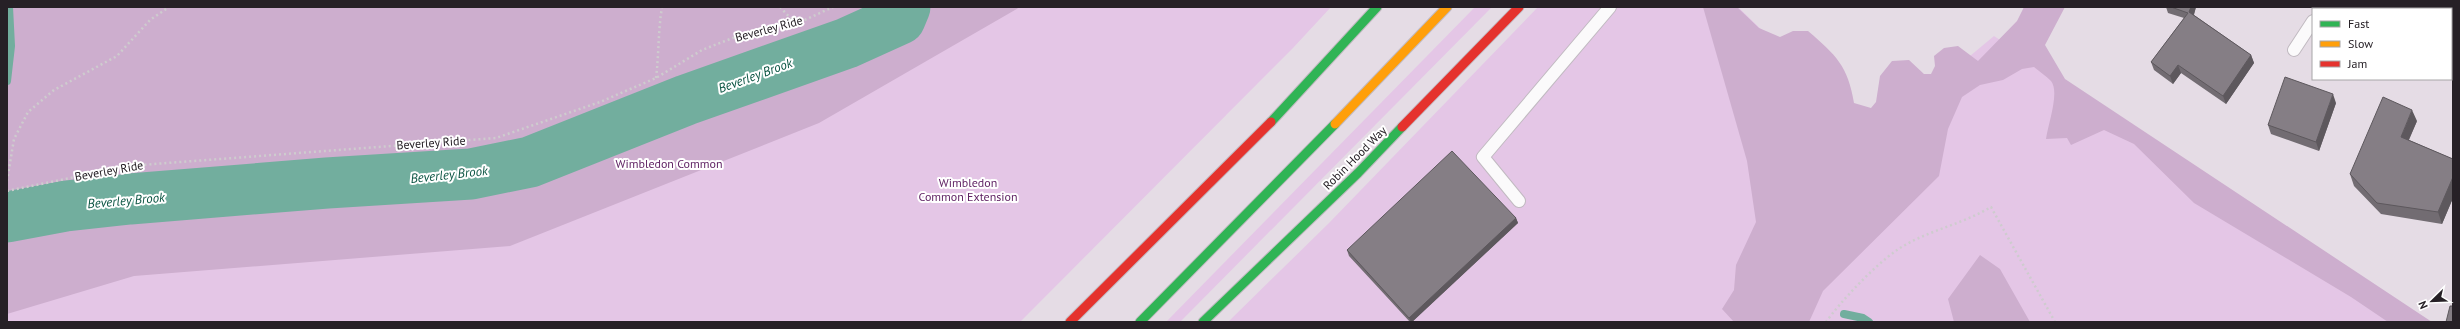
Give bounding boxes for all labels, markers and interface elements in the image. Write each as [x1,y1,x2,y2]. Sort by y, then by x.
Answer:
legend [2312,8,2452,80]
street label: Beverley Ride [733,12,804,45]
text: Fast [2348,16,2369,31]
text: Slow [2348,36,2373,51]
water label: Beverley Brook [716,54,796,97]
text: Jam [2347,56,2367,71]
street label: Robin Hood Way [1320,122,1390,193]
street label: Beverley Ride [396,133,466,152]
park label: Wimbledon Common [616,156,722,171]
street label: Beverley Ride [73,157,144,184]
water label: Beverley Brook [410,162,490,187]
park label: Wimbledon Common Extension [918,175,1018,204]
water label: Beverley Brook [87,189,167,212]
north arrow [2412,281,2452,321]
text: N [2415,299,2431,311]

